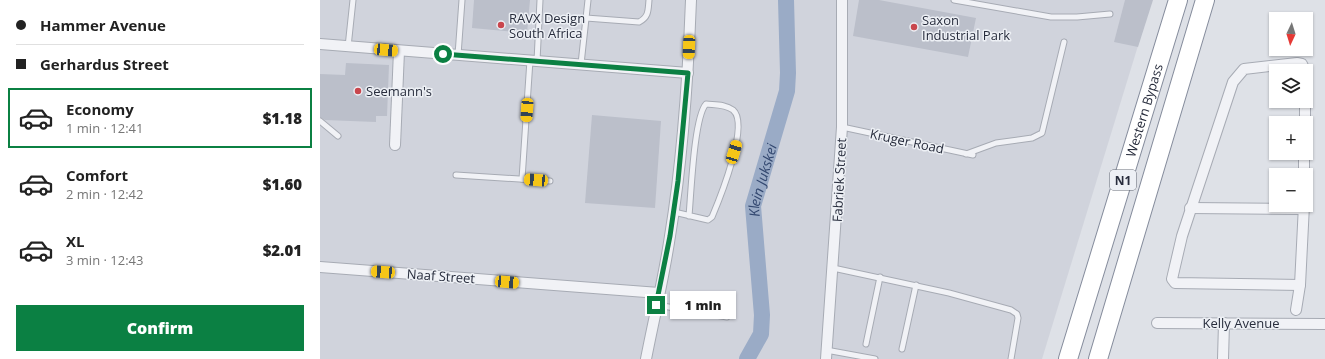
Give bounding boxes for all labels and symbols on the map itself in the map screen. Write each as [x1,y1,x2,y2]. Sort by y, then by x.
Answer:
place label: RAVX Design South Africa [509,9,585,42]
place label: Saxon Industrial Park [922,11,1010,44]
north arrow [1269,12,1313,56]
marker: RAVX Design South Africa [496,20,506,30]
marker: Saxon Industrial Park [909,22,919,32]
car [683,35,695,59]
car [374,43,398,57]
route start [434,45,452,63]
street label: Western Bypass [1121,62,1167,159]
place label: Seemann's [366,82,432,100]
marker: Seemann's [353,86,363,96]
car [520,98,534,122]
street label: Kruger Road [868,124,946,158]
street label: Fabriek Street [828,137,850,223]
car [725,139,743,165]
water label: Klein Jukskei [743,141,781,218]
road number: N1 [1110,170,1136,190]
car [524,173,548,187]
car [371,265,395,279]
street label: Naaf Street [406,265,476,287]
car [495,275,519,289]
callout: 1 min [670,291,736,319]
route end [647,296,665,314]
street label: Kelly Avenue [1203,314,1279,332]

